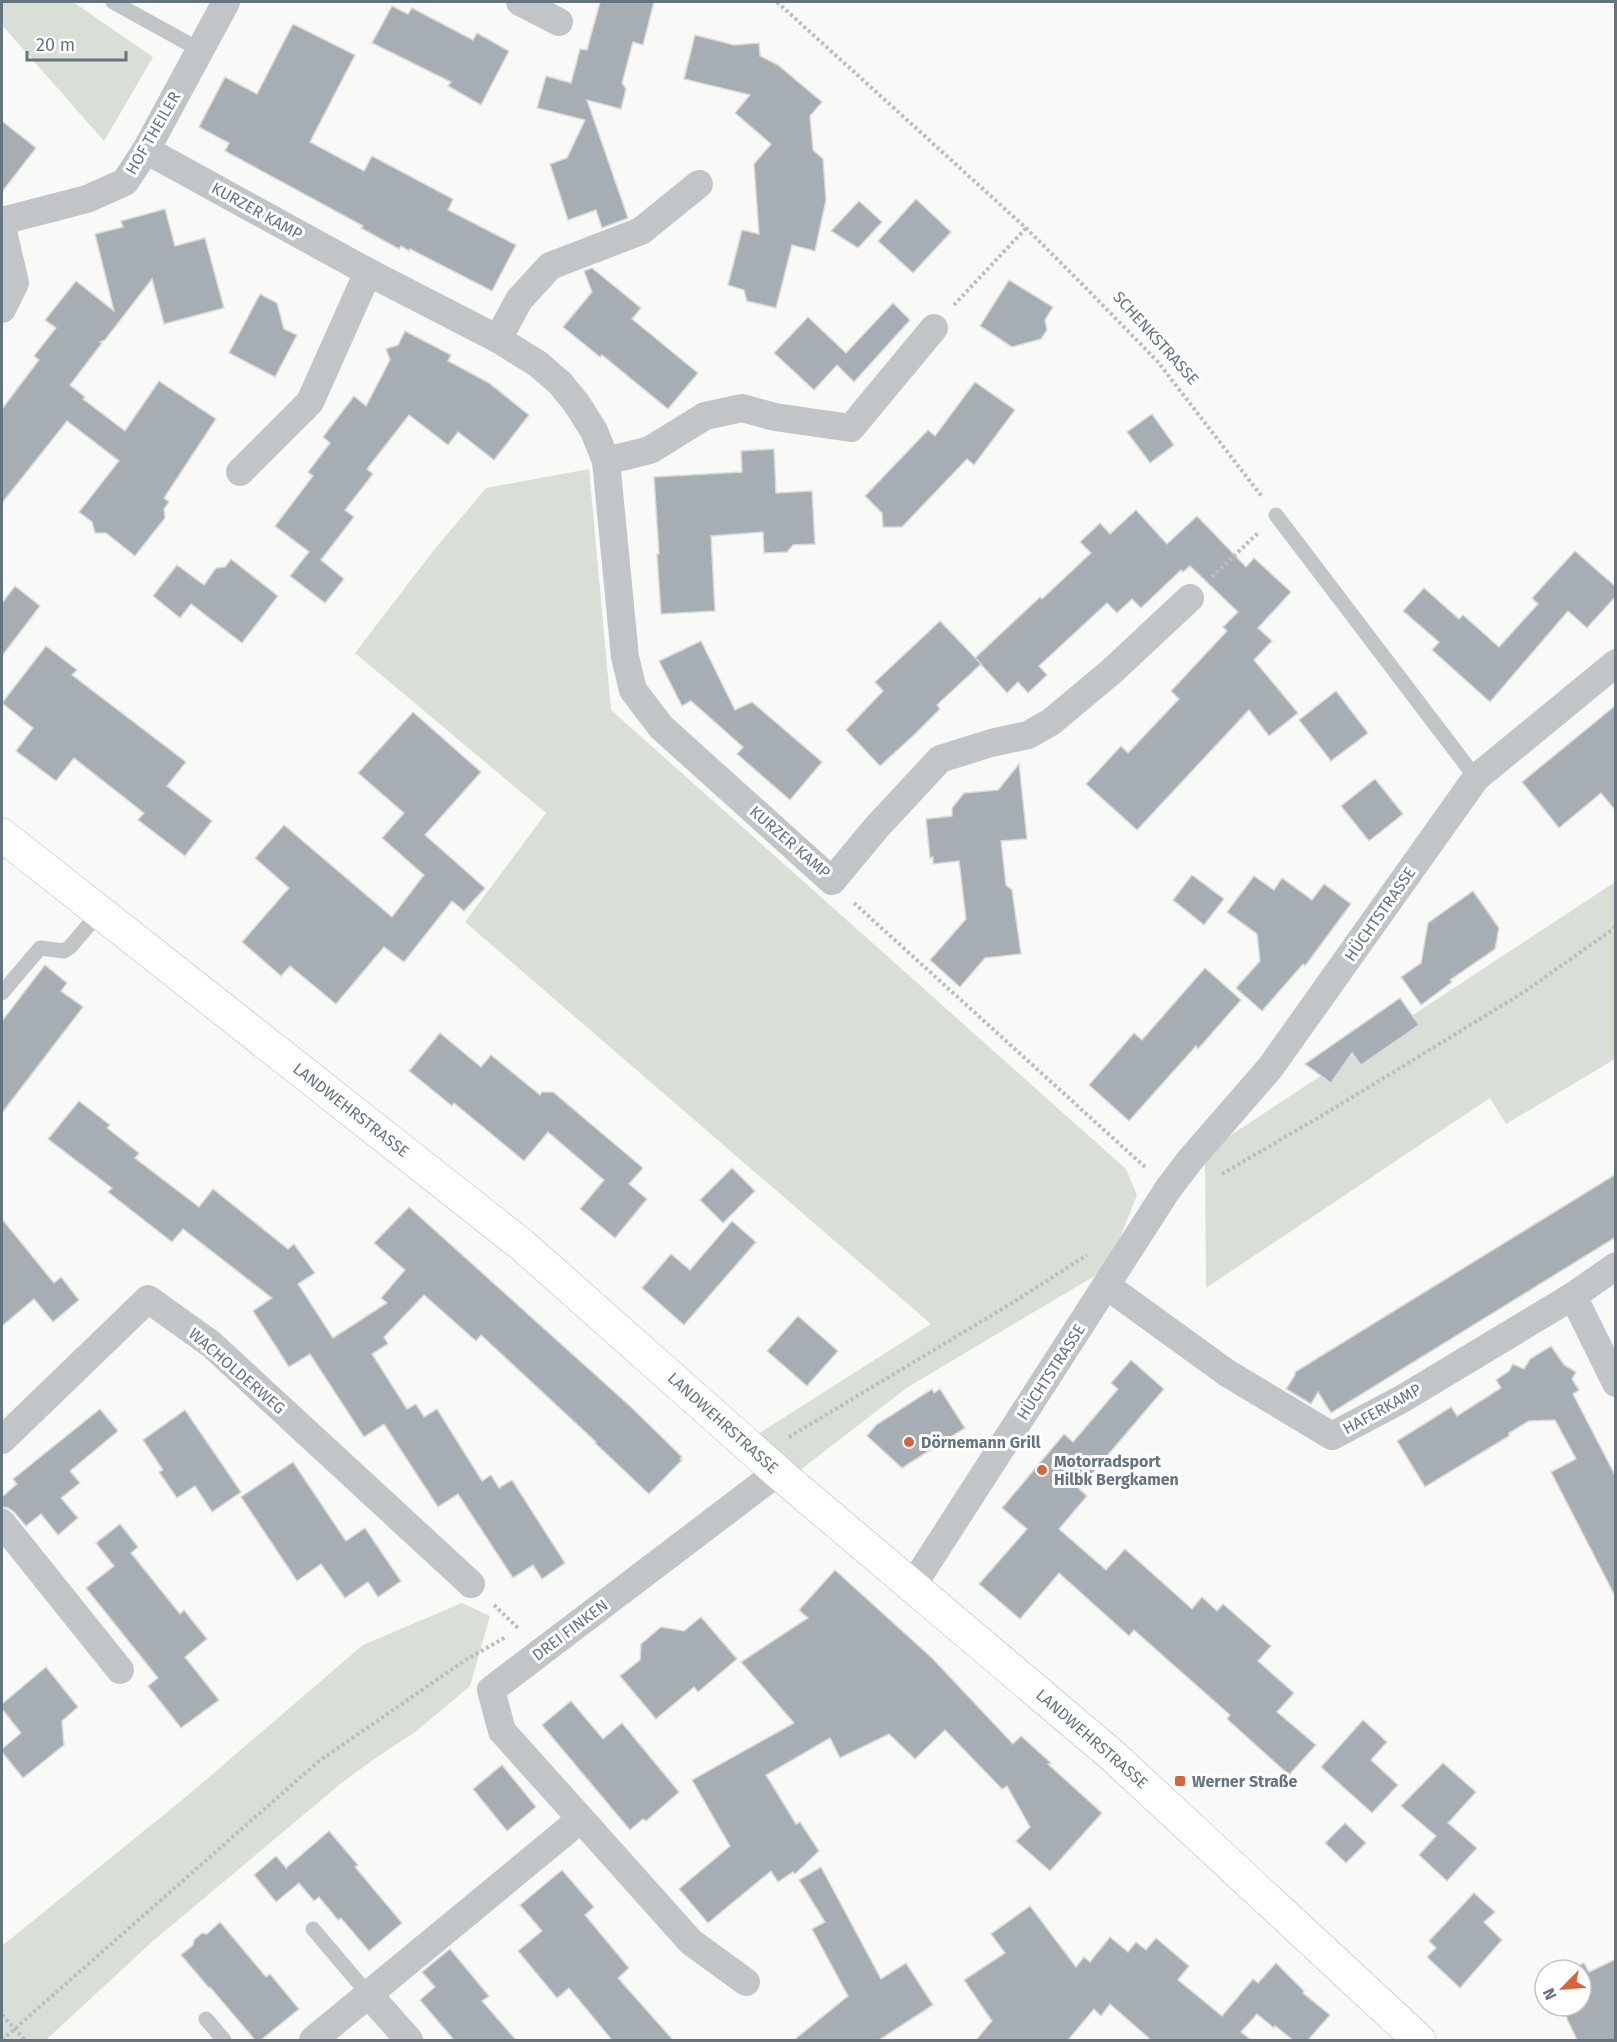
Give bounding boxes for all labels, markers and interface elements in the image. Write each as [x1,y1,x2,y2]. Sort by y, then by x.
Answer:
scale bar [27,24,126,62]
text: 20 m [36,34,75,56]
street label: HOF THEILER [122,88,185,178]
street label: KURZER KAMP [208,178,306,244]
street label: SCHENKSTRASSE [1109,288,1203,388]
street label: KURZER KAMP [746,802,834,882]
street label: HÜCHTSTRASSE [1341,863,1419,965]
street label: LANDWEHRSTRASSE [289,1059,413,1161]
street label: HÜCHTSTRASSE [1013,1320,1089,1424]
street label: WACHOLDERWEG [185,1324,289,1418]
street label: LANDWEHRSTRASSE [664,1368,782,1478]
street label: HAFERKAMP [1340,1380,1424,1438]
place label: Dörnemann Grill [921,1433,1041,1452]
marker: Dörnemann Grill [902,1435,916,1449]
place label: Motorradsport Hilbk Bergkamen [1054,1452,1179,1489]
marker: Motorradsport Hilbk Bergkamen [1035,1463,1049,1477]
street label: DREI FINKEN [528,1595,612,1665]
street label: LANDWEHRSTRASSE [1032,1685,1152,1793]
place label: Werner Straße [1192,1772,1298,1791]
marker: Werner Straße [1173,1774,1187,1788]
north arrow [1533,1958,1593,2018]
text: N [1539,1985,1561,2003]

